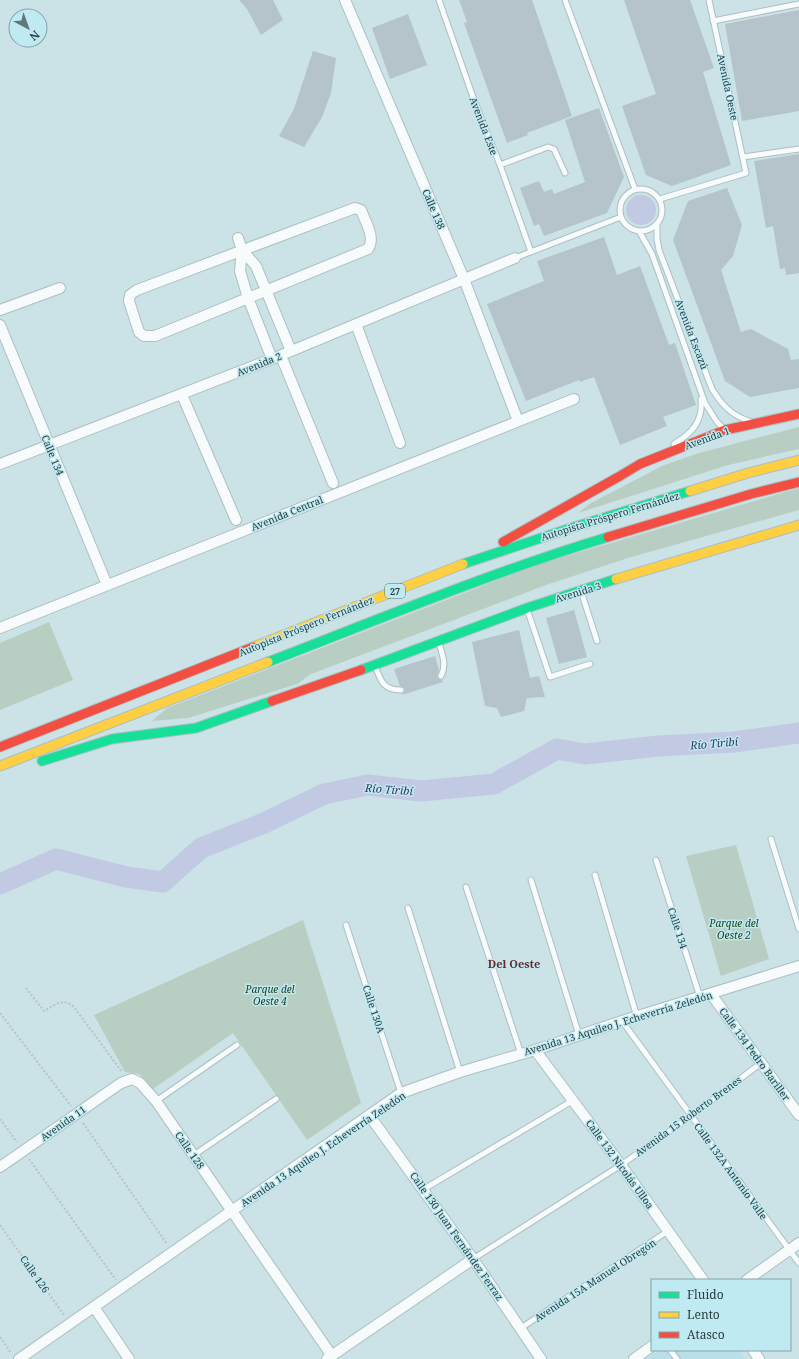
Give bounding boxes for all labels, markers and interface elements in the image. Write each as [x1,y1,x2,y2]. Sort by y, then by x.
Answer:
north arrow [8,8,48,48]
text: N [26,27,43,45]
street label: Avenida Oeste [714,52,742,122]
street label: Avenida Este [466,95,502,157]
street label: Calle 138 [419,187,449,232]
street label: Avenida Escazú [672,297,712,372]
street label: Avenida 2 [234,349,284,379]
street label: Avenida 1 [682,423,732,453]
street label: Calle 134 [39,433,68,478]
street label: Autopista Próspero Fernández [539,488,681,544]
street label: Avenida Central [249,492,325,534]
street label: Avenida 3 [553,578,603,606]
road number: 27 [385,584,405,598]
street label: Autopista Próspero Fernández [236,592,376,660]
water label: Río Tiribí [688,733,740,753]
water label: Río Tiribí [364,780,415,798]
street label: Calle 134 [665,906,691,951]
park label: Parque del Oeste 2 [708,916,759,942]
district label: Del Oeste [488,956,540,971]
park label: Parque del Oeste 4 [244,982,295,1008]
street label: Calle 130A [360,983,389,1036]
street label: Avenida 13 Aquileo J. Echeverría Zeledón [522,987,714,1058]
street label: Calle 134 Pedro Bariller [716,1004,794,1104]
street label: Avenida 15 Roberto Brenes [632,1072,745,1159]
street label: Avenida 13 Aquileo J. Echeverría Zeledón [238,1088,409,1210]
street label: Avenida 11 [37,1102,89,1144]
street label: Calle 132 Nicolás Ulloa [583,1116,657,1212]
street label: Calle 132A Antonio Valle [691,1120,771,1222]
street label: Calle 128 [172,1128,208,1172]
street label: Calle 130 Juan Fernández Ferraz [407,1169,507,1303]
street label: Avenida 15A Manuel Obregón [531,1235,659,1325]
street label: Calle 126 [17,1252,53,1296]
legend [651,1279,791,1351]
text: Fluido [687,1286,724,1303]
text: Lento [687,1306,720,1323]
text: Atasco [687,1326,725,1343]

